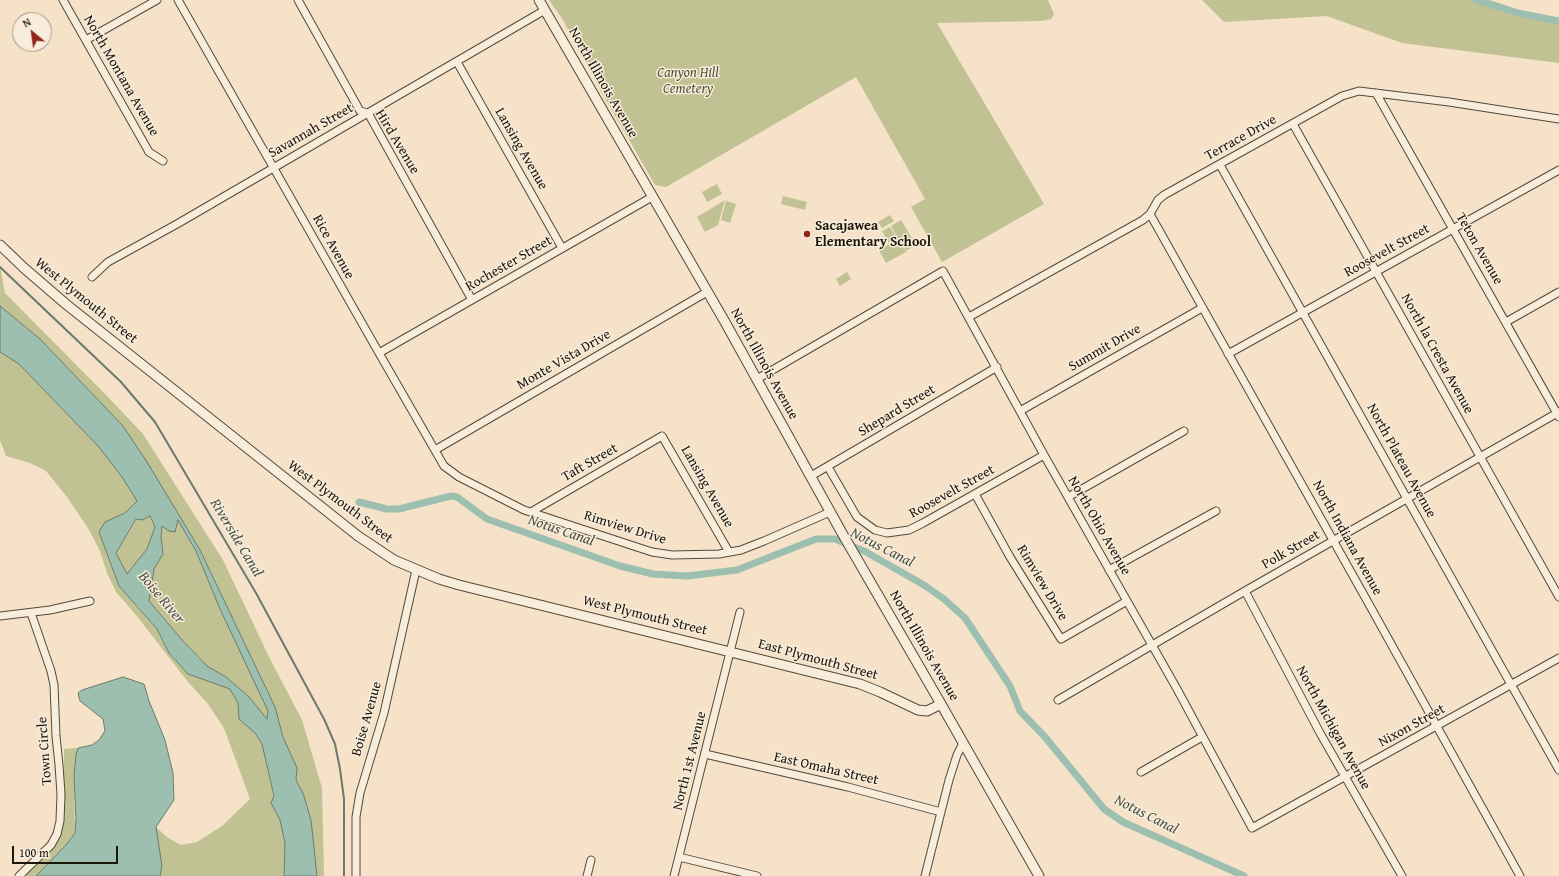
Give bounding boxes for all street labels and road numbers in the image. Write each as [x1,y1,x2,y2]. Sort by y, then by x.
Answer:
street label: North Montana Avenue [80,13,162,139]
street label: North Illinois Avenue [565,25,641,141]
street label: Savannah Street [266,100,356,162]
street label: Lansing Avenue [491,105,551,193]
street label: Hird Avenue [371,107,423,177]
street label: Terrace Drive [1202,111,1280,165]
street label: Teton Avenue [1452,210,1506,288]
street label: Rice Avenue [308,212,358,282]
street label: Roosevelt Street [1341,221,1433,281]
street label: Rochester Street [463,232,555,296]
street label: West Plymouth Street [31,254,141,348]
street label: North la Cresta Avenue [1397,291,1477,417]
street label: North Illinois Avenue [726,305,802,423]
street label: Summit Drive [1066,321,1144,375]
street label: Monte Vista Drive [514,326,614,394]
street label: Shepard Street [855,381,939,441]
street label: North Plateau Avenue [1363,401,1439,521]
street label: Taft Street [559,440,621,486]
street label: Lansing Avenue [677,443,737,531]
street label: West Plymouth Street [284,457,396,547]
street label: Roosevelt Street [906,462,998,522]
street label: North Ohio Avenue [1064,474,1134,578]
street label: North Indiana Avenue [1308,478,1386,598]
street label: Rimview Drive [582,507,668,549]
street label: Polk Street [1259,527,1323,573]
street label: Rimview Drive [1013,542,1071,624]
street label: North Illinois Avenue [886,588,962,704]
street label: West Plymouth Street [581,592,709,640]
street label: East Plymouth Street [756,636,880,684]
street label: North Michigan Avenue [1292,663,1374,793]
street label: Boise Avenue [348,680,386,758]
street label: Nixon Street [1376,701,1448,751]
street label: North 1st Avenue [670,710,710,812]
street label: Town Circle [34,716,56,786]
street label: East Omaha Street [772,749,880,789]

